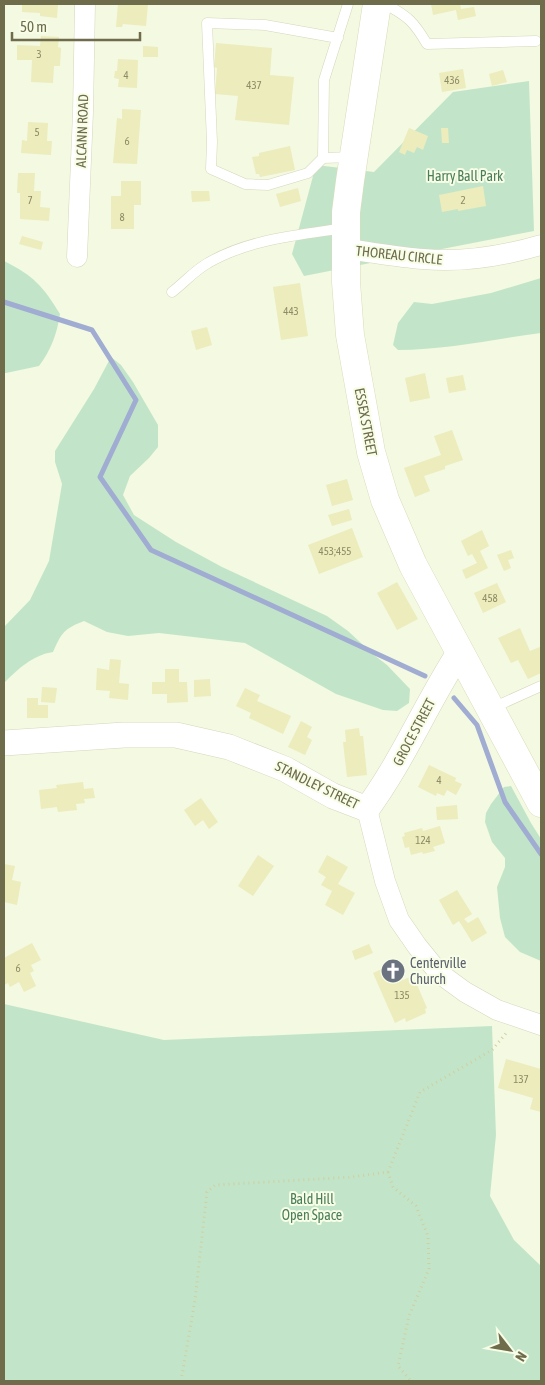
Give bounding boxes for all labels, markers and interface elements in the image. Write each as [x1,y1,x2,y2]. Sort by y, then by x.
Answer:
scale bar [12,10,140,42]
text: 50 m [20,18,47,35]
house number: 3 [36,48,42,60]
house number: 4 [123,69,129,81]
house number: 436 [444,74,460,86]
house number: 437 [246,79,262,91]
street label: ALCANN ROAD [73,94,91,168]
house number: 5 [34,126,40,138]
house number: 6 [124,135,130,147]
park label: Harry Ball Park [427,168,503,184]
house number: 7 [27,194,33,206]
house number: 2 [460,194,466,206]
house number: 8 [119,211,125,223]
street label: THOREAU CIRCLE [355,243,443,267]
house number: 443 [283,305,299,317]
street label: ESSEX STREET [352,387,380,457]
house number: 453;455 [319,545,351,557]
house number: 458 [482,592,498,604]
street label: GROCE STREET [390,696,438,768]
street label: STANDLEY STREET [273,758,361,812]
house number: 4 [436,774,442,786]
house number: 124 [415,834,431,846]
place label: Centerville Church [410,955,466,987]
church icon: Centerville Church [380,958,406,984]
house number: 6 [15,962,21,974]
house number: 135 [394,989,410,1001]
house number: 137 [513,1073,529,1085]
park label: Bald Hill Open Space [282,1191,342,1223]
north arrow [485,1325,535,1375]
text: N [512,1349,530,1364]

